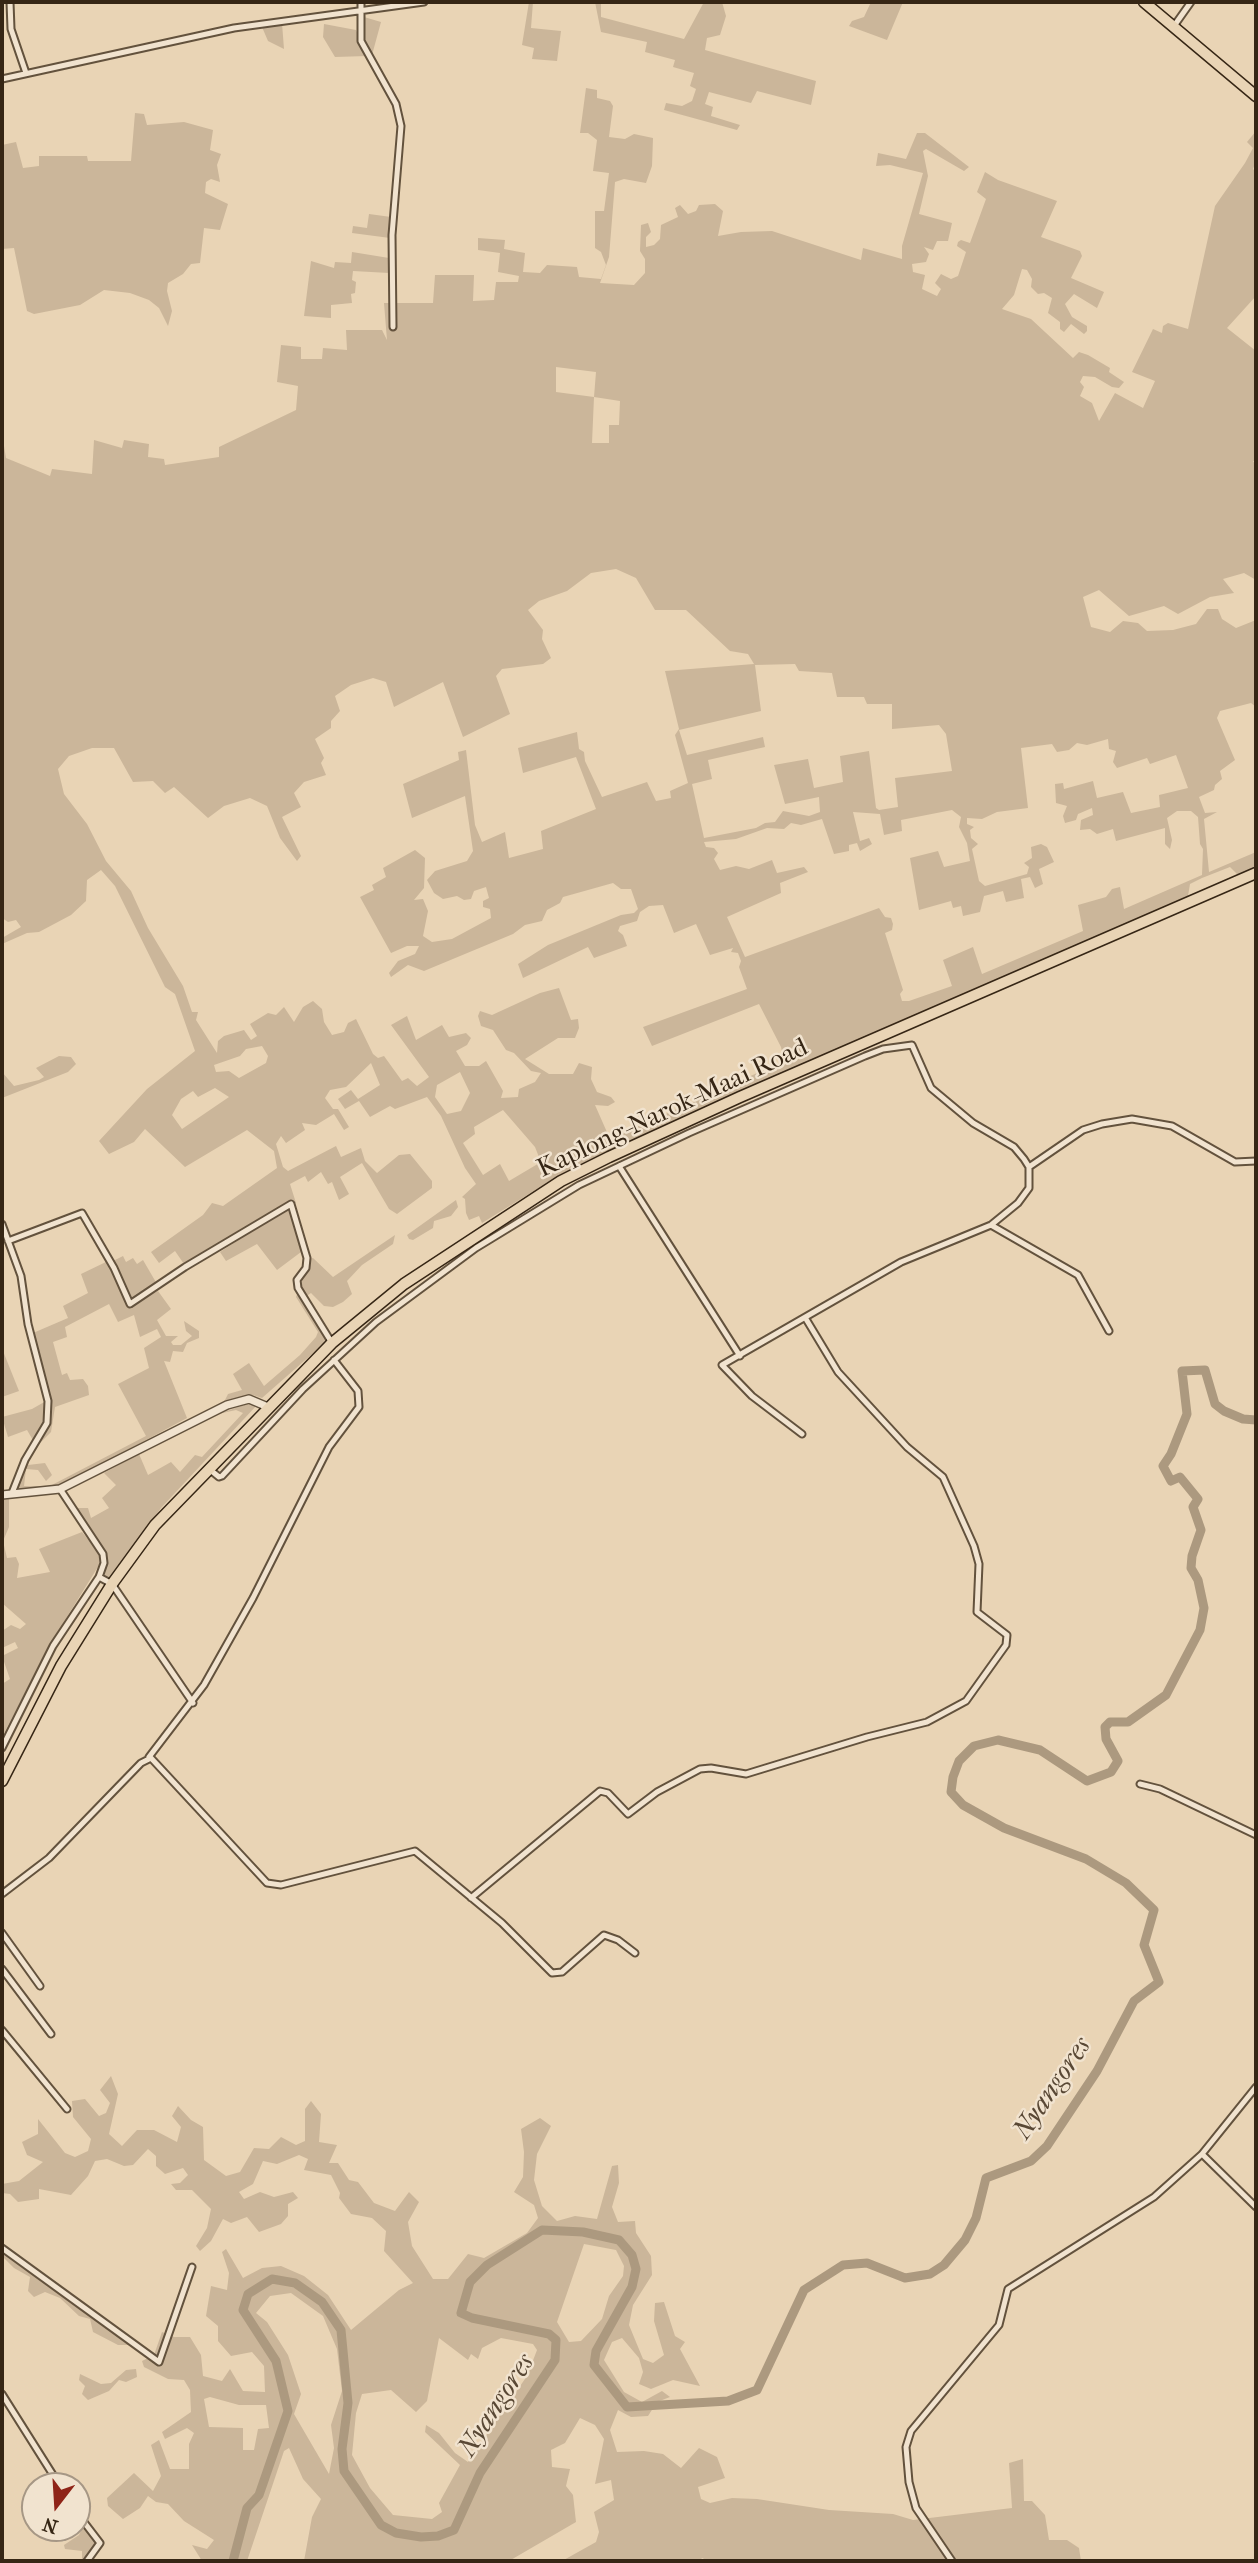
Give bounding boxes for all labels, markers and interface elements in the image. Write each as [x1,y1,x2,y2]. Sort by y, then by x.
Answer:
street label: Kaplong-Narok-Maai Road [533,1033,813,1185]
water label: Nyangores [1007,2031,1099,2147]
water label: Nyangores [451,2348,543,2464]
north arrow [21,2472,91,2542]
text: N [40,2513,61,2538]

